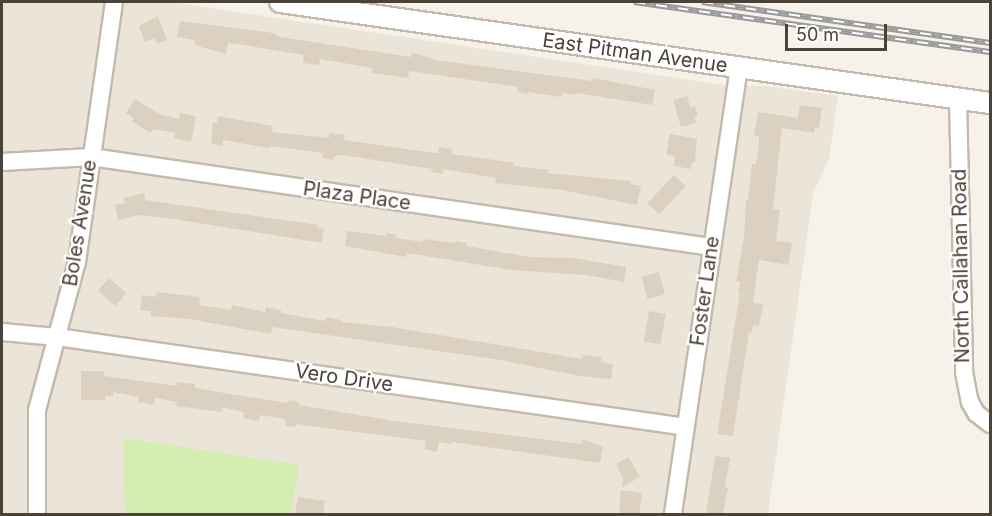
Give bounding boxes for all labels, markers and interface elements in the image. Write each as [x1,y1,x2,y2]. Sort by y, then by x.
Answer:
scale bar [788,12,890,50]
text: 50 m [796,24,839,45]
street label: East Pitman Avenue [541,28,729,78]
street label: Boles Avenue [58,158,102,288]
street label: North Callahan Road [947,169,975,363]
street label: Plaza Place [302,177,412,215]
street label: Foster Lane [685,234,725,348]
street label: Vero Drive [293,359,395,397]

